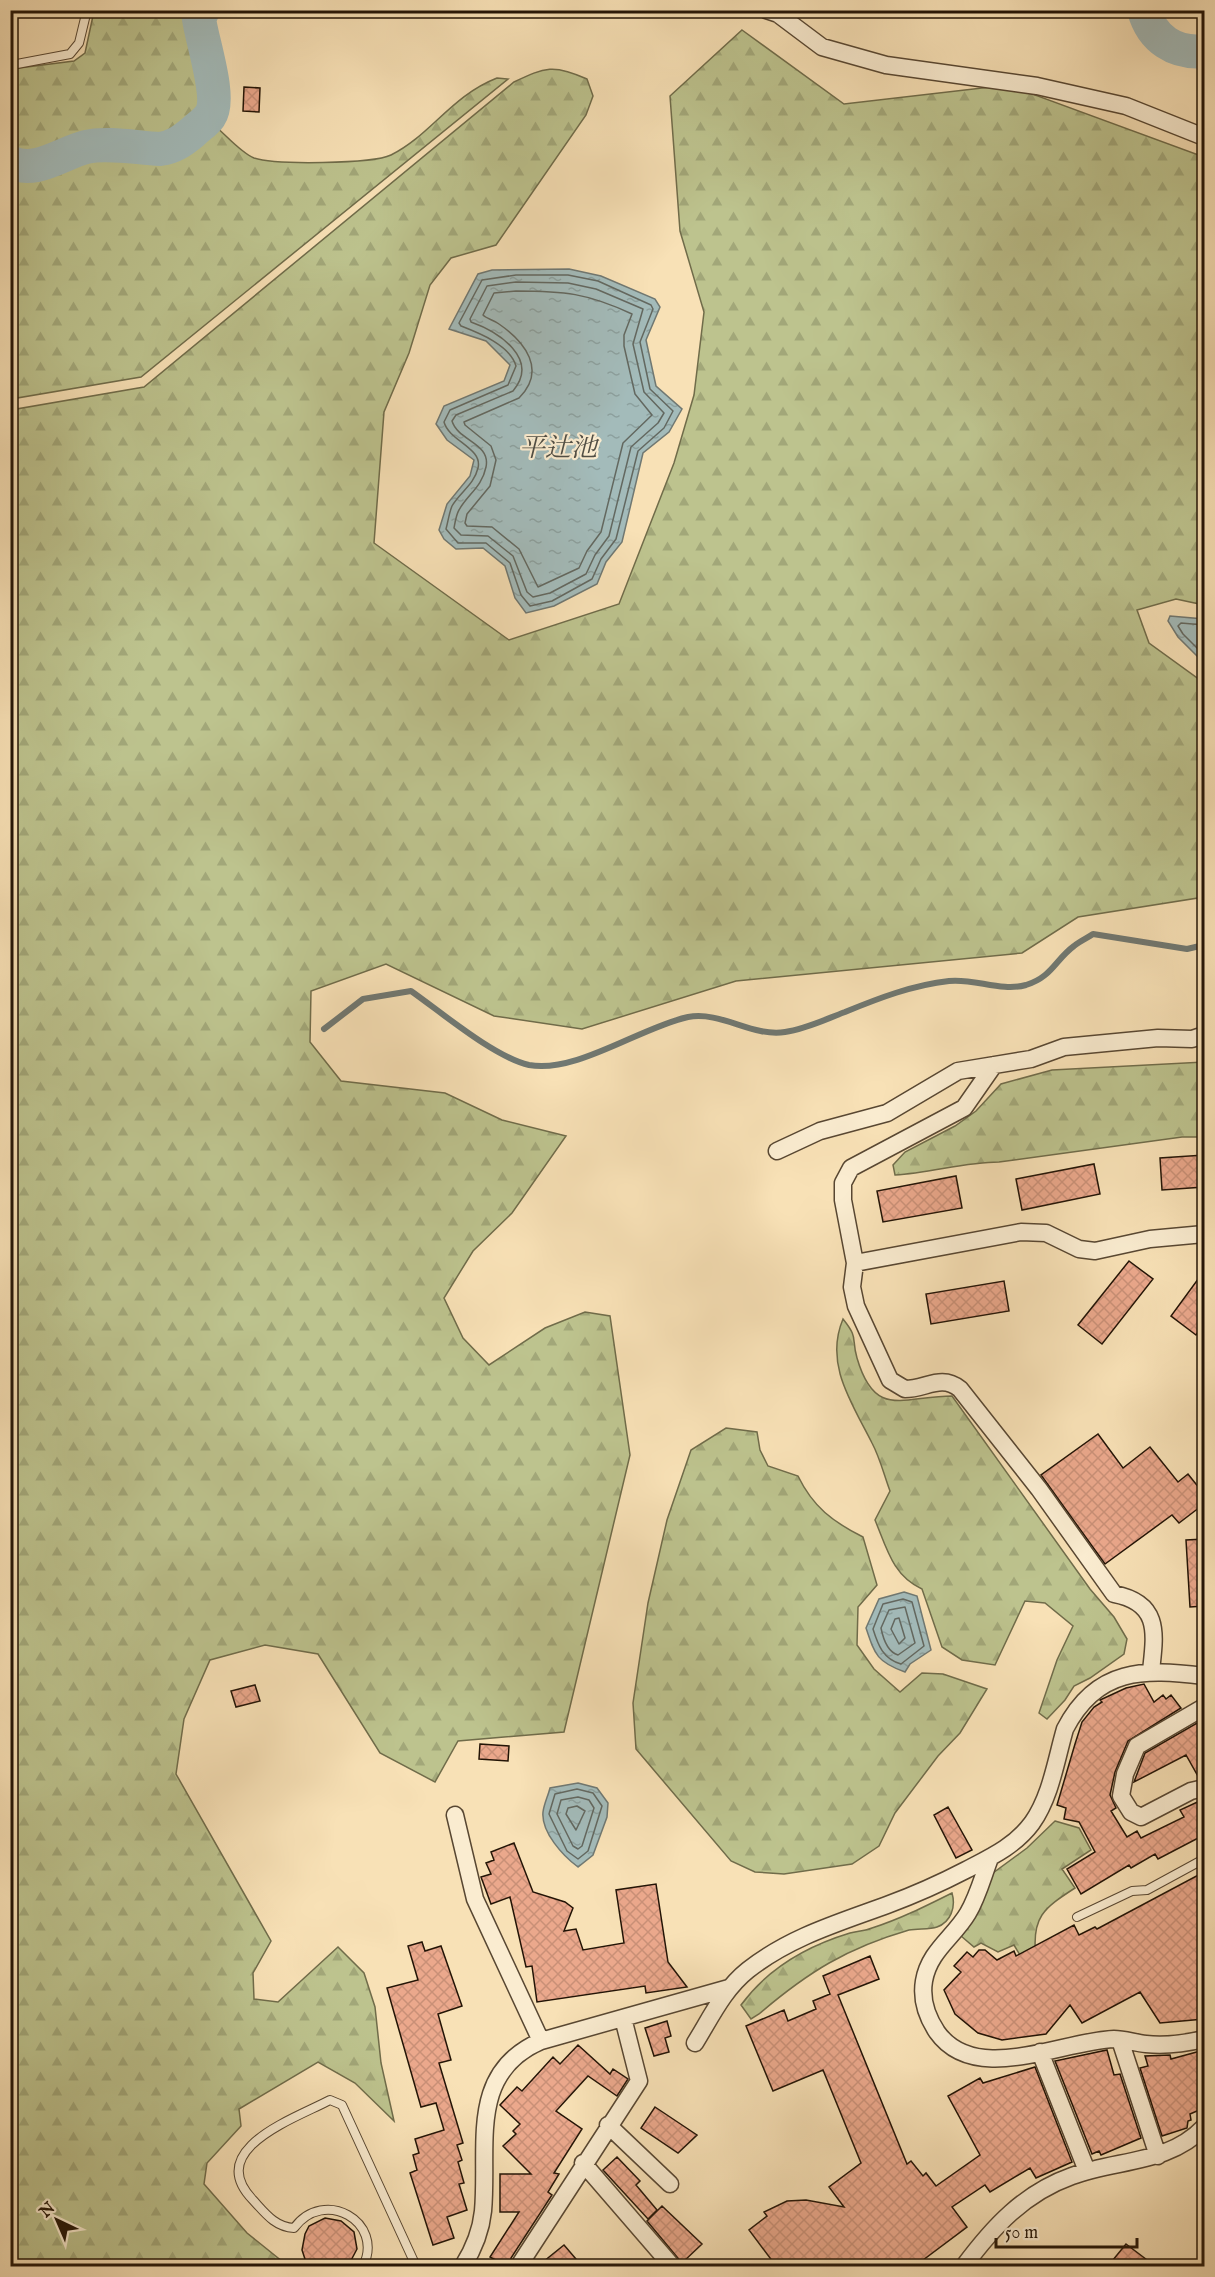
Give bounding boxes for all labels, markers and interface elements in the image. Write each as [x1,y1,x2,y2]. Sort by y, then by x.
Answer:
water label: 平辻池 [519,432,600,465]
north arrow [27,2190,87,2250]
text: N [35,2199,60,2223]
scale bar [996,2211,1137,2249]
text: 50 m [1005,2222,1038,2245]

